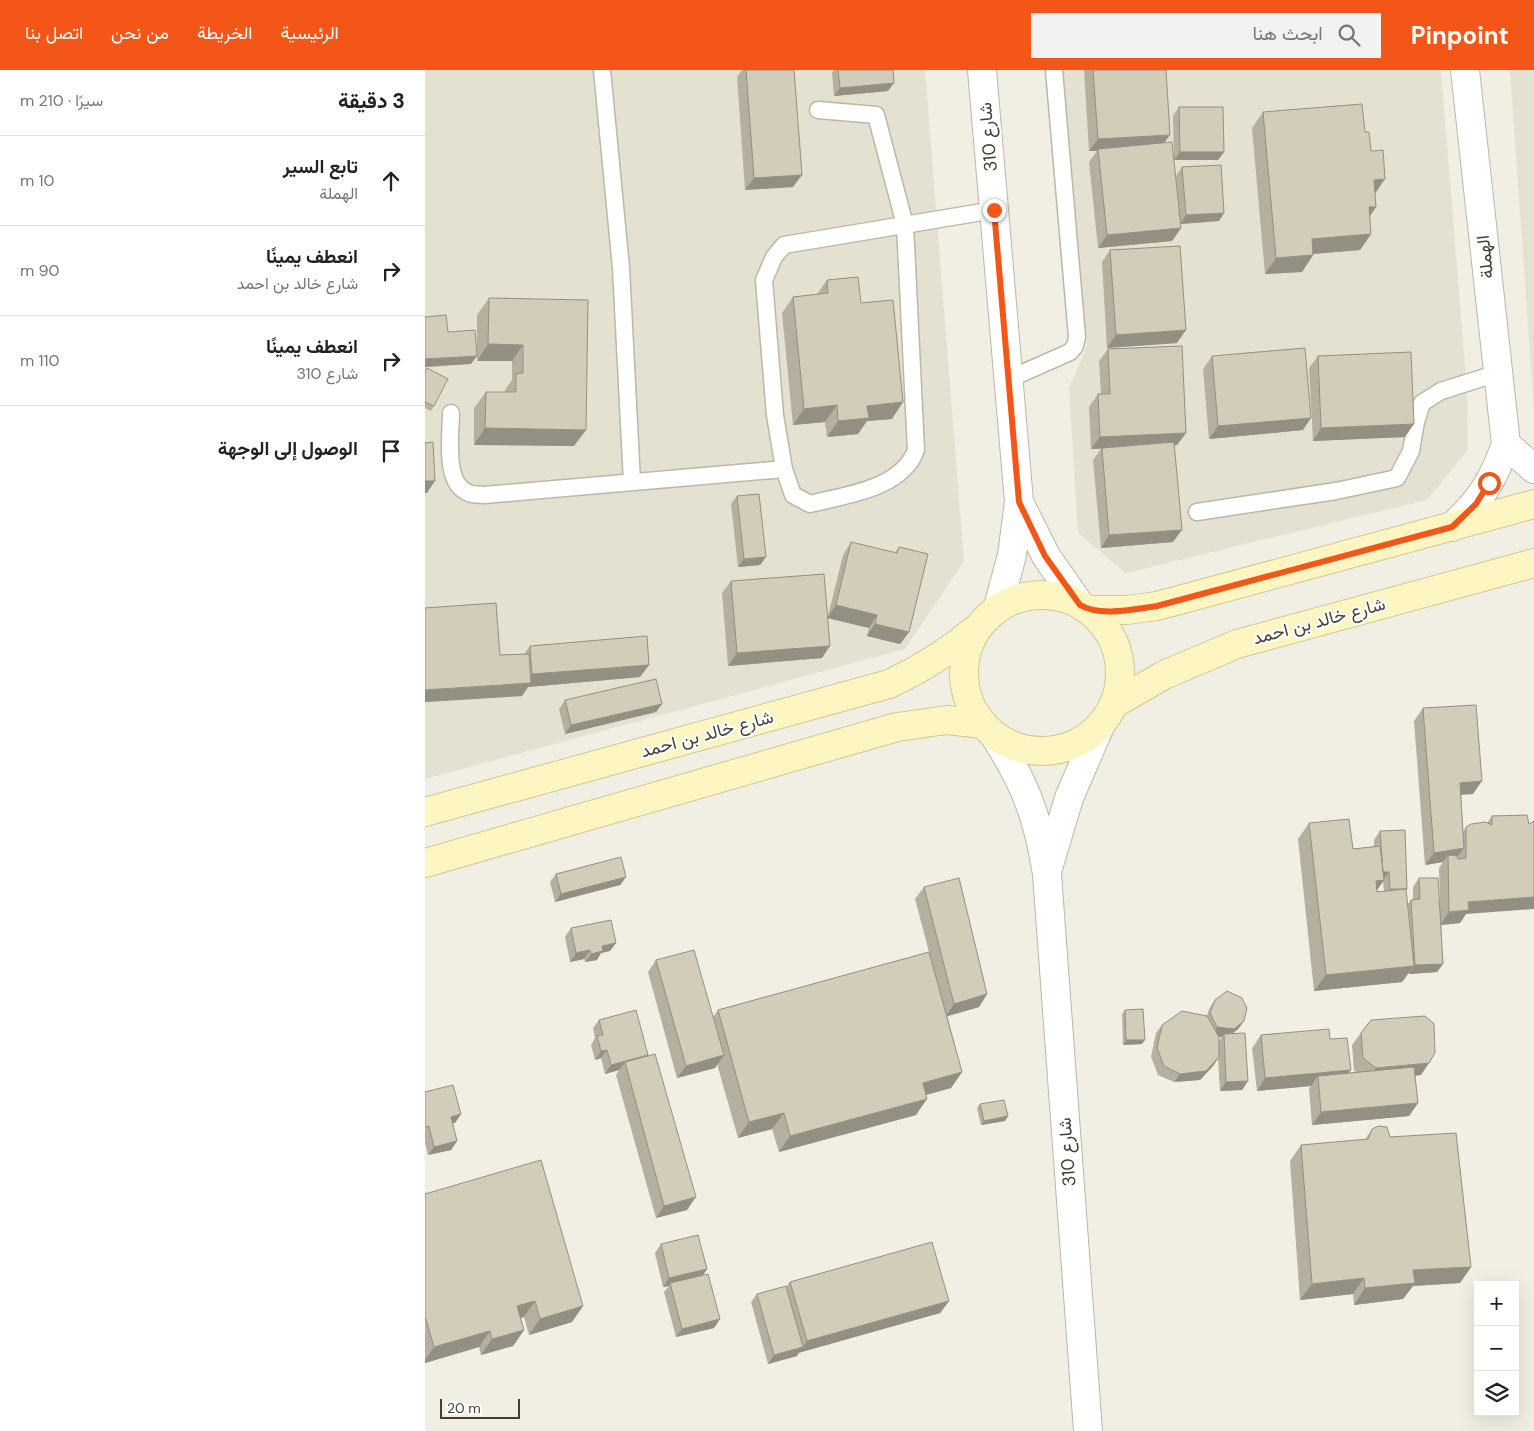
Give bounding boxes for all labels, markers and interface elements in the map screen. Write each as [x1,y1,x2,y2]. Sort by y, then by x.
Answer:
search box [1031,13,1381,58]
text: Pinpoint [1411,20,1509,51]
text: اتصل بنا [25,21,83,45]
text: من نحن [111,21,169,45]
text: الخريطة [197,21,253,45]
text: الرئيسية [281,21,339,45]
text: ابحث هنا [1252,21,1323,46]
icon: search [1335,21,1363,49]
text: 3 دقيقة [338,87,405,115]
text: سيرًا · 210 m [20,90,103,111]
street label: شارع 310 [973,101,1003,173]
text: تابع السير [283,154,358,179]
icon: ahead [377,167,405,195]
text: 10 m [20,170,54,191]
text: الهملة [319,183,358,204]
route end [983,199,1006,222]
street label: الهملة [1471,234,1499,280]
text: انعطف يمينًا [266,244,358,269]
icon: right [377,257,405,285]
text: 90 m [20,260,60,281]
text: شارع خالد بن احمد [237,273,358,294]
text: انعطف يمينًا [266,334,358,359]
icon: right [377,347,405,375]
text: 110 m [20,350,59,371]
text: شارع 310 [296,363,358,384]
text: الوصول إلى الوجهة [218,436,358,461]
icon: arrive [377,437,405,465]
route start [1478,472,1501,495]
street label: شارع خالد بن احمد [1250,592,1388,650]
street label: شارع خالد بن احمد [638,705,776,763]
street label: شارع 310 [1053,1117,1081,1187]
map controls [1474,1281,1519,1416]
button: + [1474,1281,1519,1326]
button: − [1474,1326,1519,1371]
button: layers [1474,1371,1519,1416]
scale bar [440,1396,520,1419]
text: 20 m [447,1399,481,1417]

